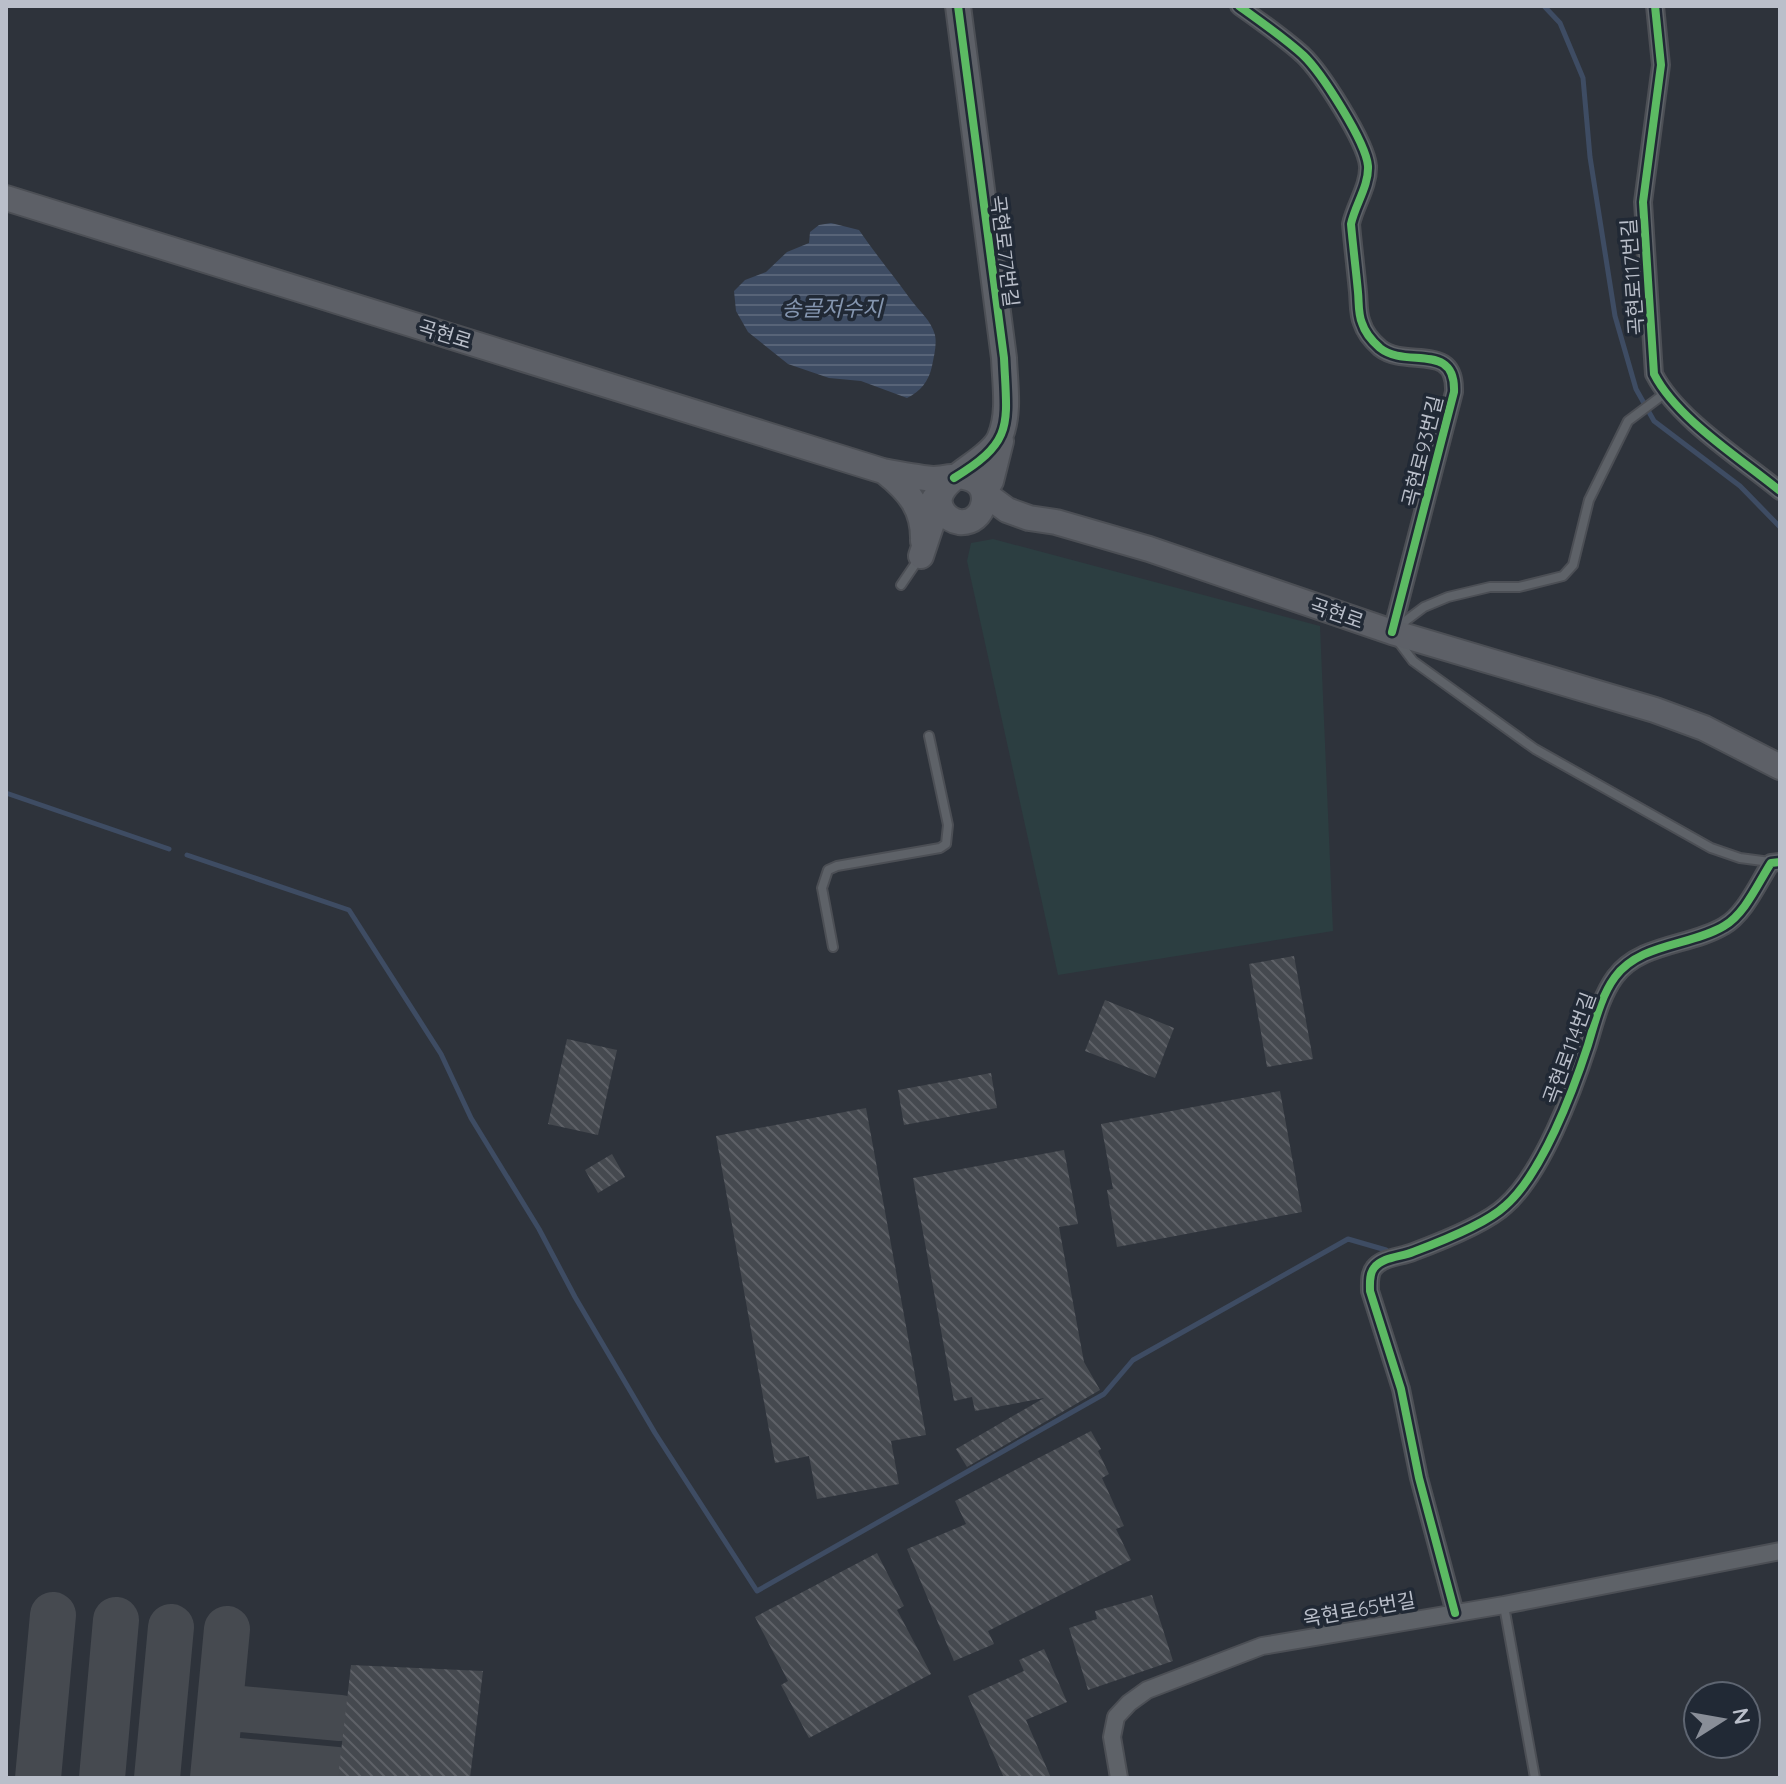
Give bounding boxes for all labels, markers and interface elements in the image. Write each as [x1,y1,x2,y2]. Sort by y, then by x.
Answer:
street label: 곡현로77번길 [986,194,1024,308]
street label: 곡현로117번길 [1615,218,1649,336]
water label: 송골저수지 [781,294,884,322]
street label: 곡현로 [415,314,475,354]
street label: 곡현로93번길 [1396,393,1448,509]
street label: 곡현로 [1307,592,1367,634]
street label: 곡현로114번길 [1537,989,1601,1107]
street label: 옥현로65번길 [1301,1587,1417,1631]
north arrow [1682,1680,1762,1760]
text: N [1726,1706,1757,1727]

